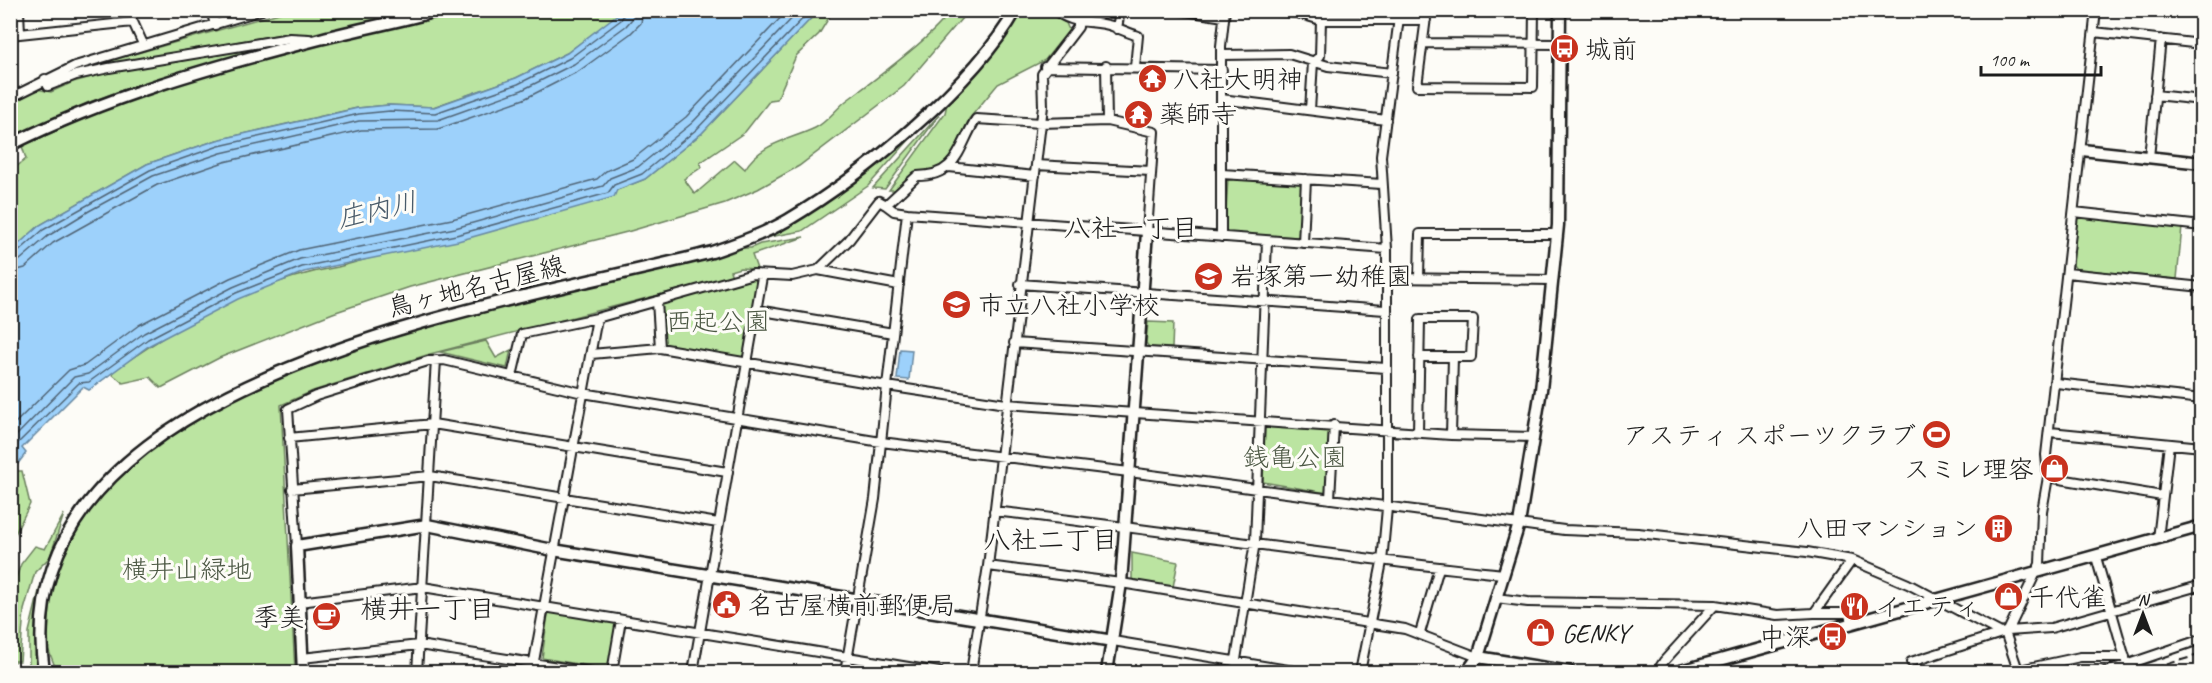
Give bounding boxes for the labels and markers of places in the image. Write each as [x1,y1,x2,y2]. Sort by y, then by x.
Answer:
bus stop icon: 城前 [1548,33,1580,65]
place label: 城前 [1585,33,1637,66]
temple icon: 八社大明神 [1136,63,1168,95]
place label: 八社大明神 [1173,63,1303,96]
temple icon: 薬師寺 [1122,98,1154,130]
place label: 薬師寺 [1159,98,1237,131]
school or university icon: 岩塚第一幼稚園 [1193,260,1225,292]
place label: 岩塚第一幼稚園 [1230,260,1412,293]
school or university icon: 市立八社小学校 [941,289,973,321]
place label: 市立八社小学校 [978,289,1160,322]
place label: アスティ スポーツクラブ [1623,419,1916,452]
sports icon: アスティ スポーツクラブ [1921,419,1953,451]
place label: スミレ理容 [1904,453,2034,486]
shop icon: スミレ理容 [2039,453,2071,485]
place label: 八田マンション [1797,512,1978,545]
building icon: 八田マンション [1983,512,2015,544]
shop icon: 千代雀 [1992,581,2024,613]
place label: 千代雀 [2029,581,2107,614]
public building icon: 名古屋横前郵便局 [711,589,743,621]
place label: 名古屋横前郵便局 [748,589,956,622]
restaurant icon: イエティ [1838,590,1870,622]
place label: イエティ [1875,590,1980,623]
place label: 季美 [253,601,305,634]
cafe icon: 季美 [310,601,342,633]
shop icon: GENKY [1525,617,1557,649]
place label: GENKY [1562,617,1634,650]
place label: 中深 [1759,621,1811,654]
bus stop icon: 中深 [1816,621,1848,653]

